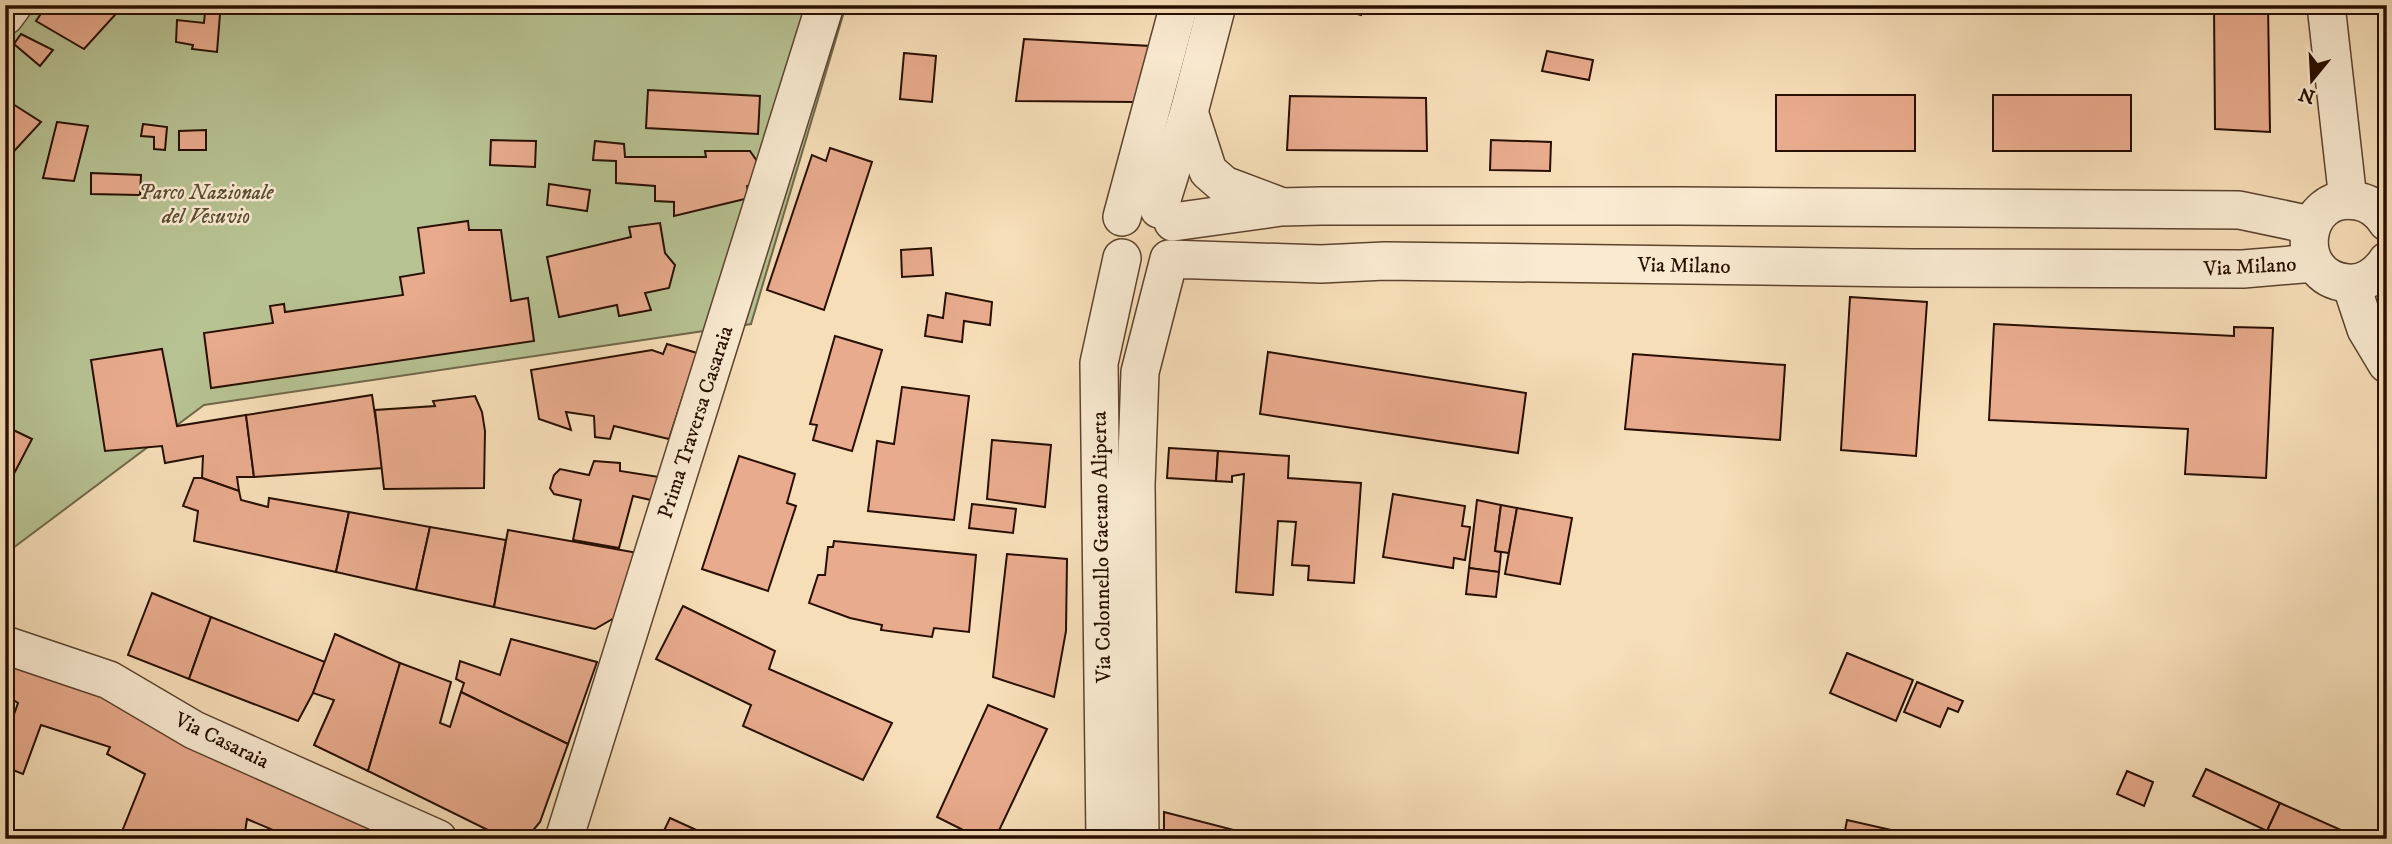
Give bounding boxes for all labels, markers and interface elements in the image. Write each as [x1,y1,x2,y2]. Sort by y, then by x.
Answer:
north arrow [2276,46,2346,116]
text: N [2296,81,2318,108]
park label: Parco Nazionale del Vesuvio [139,180,274,230]
street label: Via Milano [1636,252,1731,280]
street label: Via Milano [2202,252,2297,282]
street label: Prima Traversa Casaraia [653,323,739,522]
street label: Via Colonnello Gaetano Aliperta [1087,411,1117,684]
street label: Via Casaraia [169,706,273,775]

